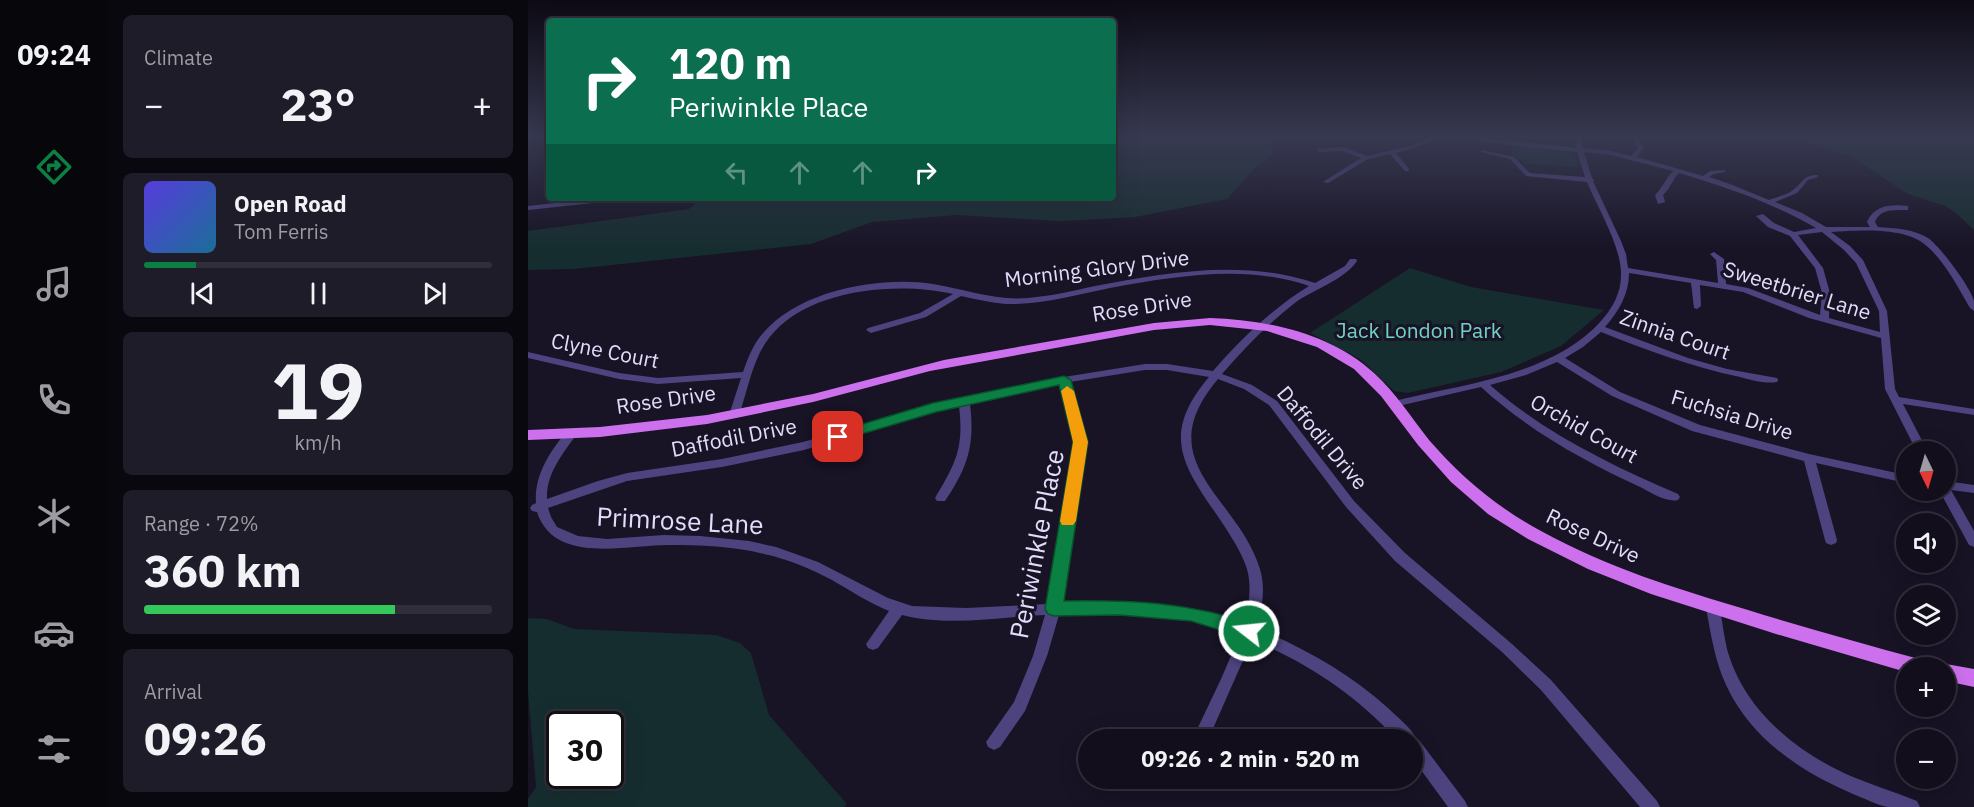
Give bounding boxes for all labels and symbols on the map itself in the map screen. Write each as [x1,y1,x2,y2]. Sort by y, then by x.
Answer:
street label: Morning Glory Drive [1003,243,1191,293]
street label: Sweetbrier Lane [1720,254,1875,326]
street label: Rose Drive [1090,284,1194,328]
street label: Zinnia Court [1617,302,1734,366]
park label: Jack London Park [1336,316,1502,344]
street label: Clyne Court [549,326,662,374]
street label: Rose Drive [614,378,717,420]
street label: Daffodil Drive [1271,380,1374,495]
street label: Fuchsia Drive [1668,382,1797,446]
street label: Orchid Court [1526,387,1643,469]
street label: Daffodil Drive [669,411,799,463]
pin [812,411,863,462]
north arrow [1896,441,1956,501]
street label: Periwinkle Place [1001,446,1071,641]
street label: Primrose Lane [596,499,764,541]
street label: Rose Drive [1542,501,1645,569]
position arrow [1217,599,1281,663]
speed limit sign: 30 [546,711,624,789]

